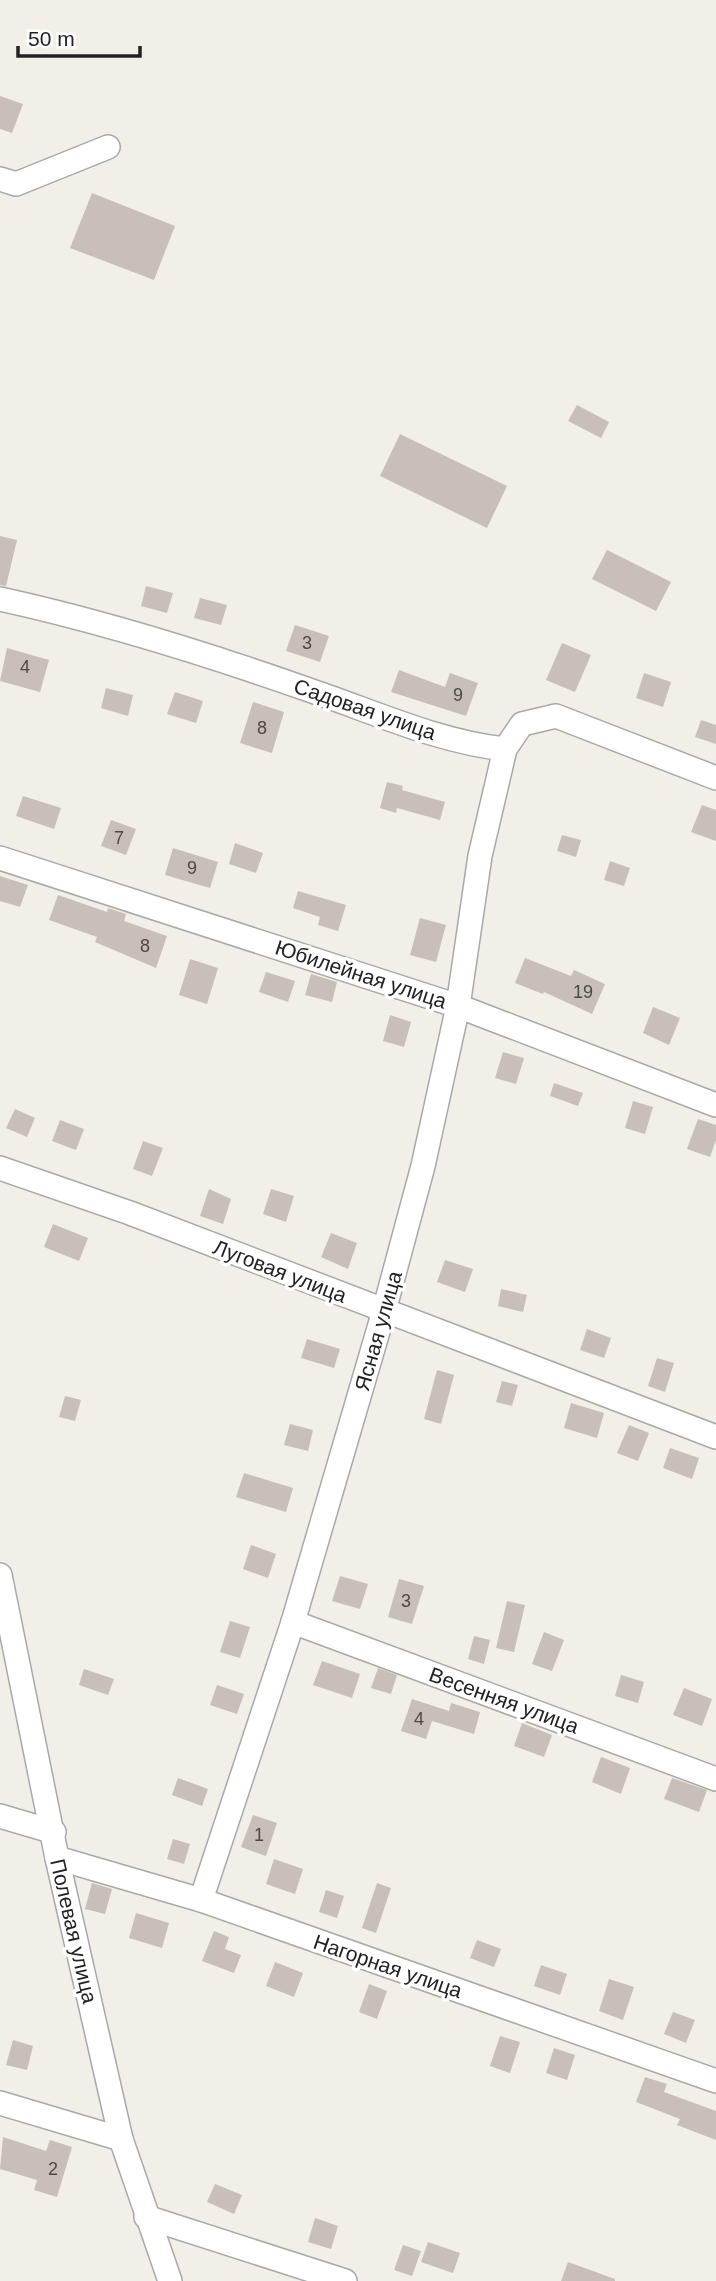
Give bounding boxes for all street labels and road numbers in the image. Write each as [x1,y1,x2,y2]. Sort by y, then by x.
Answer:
street label: Садовая улица [291,674,439,744]
street label: Юбилейная улица [272,935,450,1013]
street label: Луговая улица [210,1235,350,1307]
street label: Ясная улица [350,1268,406,1394]
street label: Весенняя улица [426,1662,582,1738]
street label: Полевая улица [46,1856,102,2006]
street label: Нагорная улица [311,1930,466,2002]

